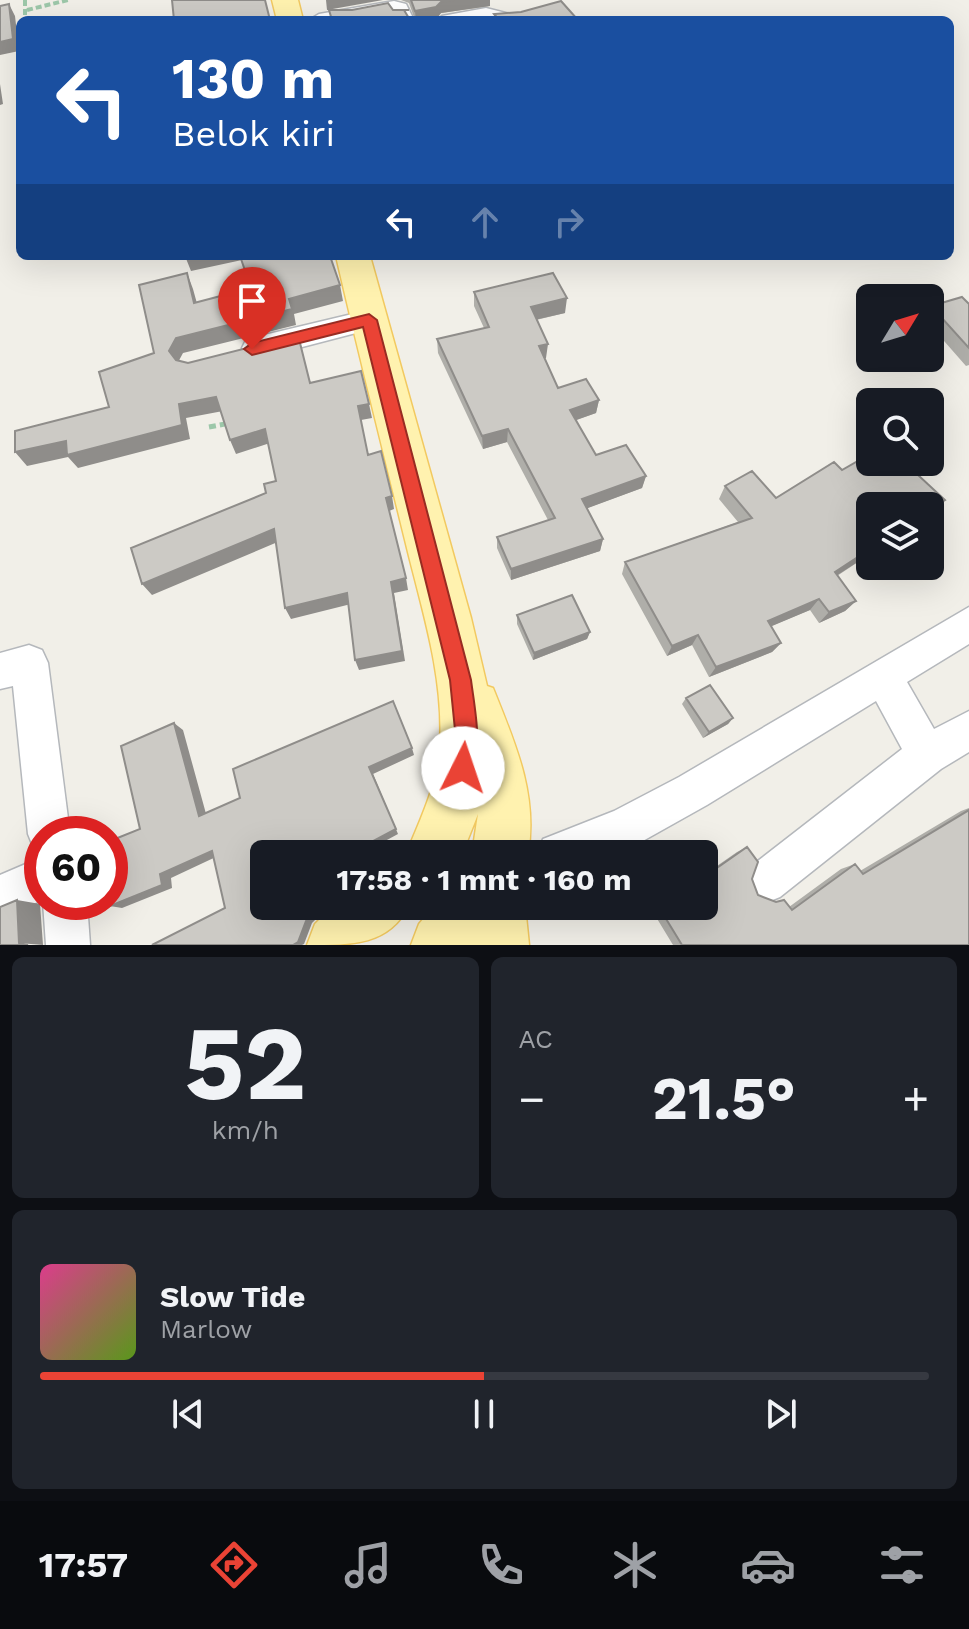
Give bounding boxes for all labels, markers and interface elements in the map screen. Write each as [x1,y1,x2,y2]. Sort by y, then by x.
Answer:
text: 130 m [172,46,334,112]
icon: left [40,48,144,152]
text: Belok kiri [172,113,335,155]
icon: left [379,200,423,244]
icon: ahead [463,200,507,244]
icon: right [547,200,591,244]
pin [218,267,286,349]
icon: arrive [230,279,274,323]
north arrow [856,284,944,372]
map controls [856,284,944,580]
button: search [856,388,944,476]
button: layers [856,492,944,580]
position arrow [421,726,505,810]
speed limit sign: 60 [24,816,128,920]
text: 17:58 · 1 mnt · 160 m [336,862,632,897]
text: 52 [184,1002,307,1124]
text: AC [519,1024,553,1054]
text: 21.5° [652,1063,796,1134]
text: − [519,1073,545,1125]
text: + [902,1073,929,1125]
text: km/h [212,1115,279,1145]
text: Slow Tide [160,1279,305,1314]
text: Marlow [160,1314,252,1344]
icon: previous [166,1392,210,1436]
icon: pause [462,1392,506,1436]
icon: next [759,1392,803,1436]
icon: directions [206,1537,262,1593]
icon: music [340,1537,396,1593]
icon: phone [473,1537,529,1593]
icon: climate [607,1537,663,1593]
icon: car [740,1537,796,1593]
icon: filters [874,1537,930,1593]
text: 17:57 [39,1544,128,1586]

